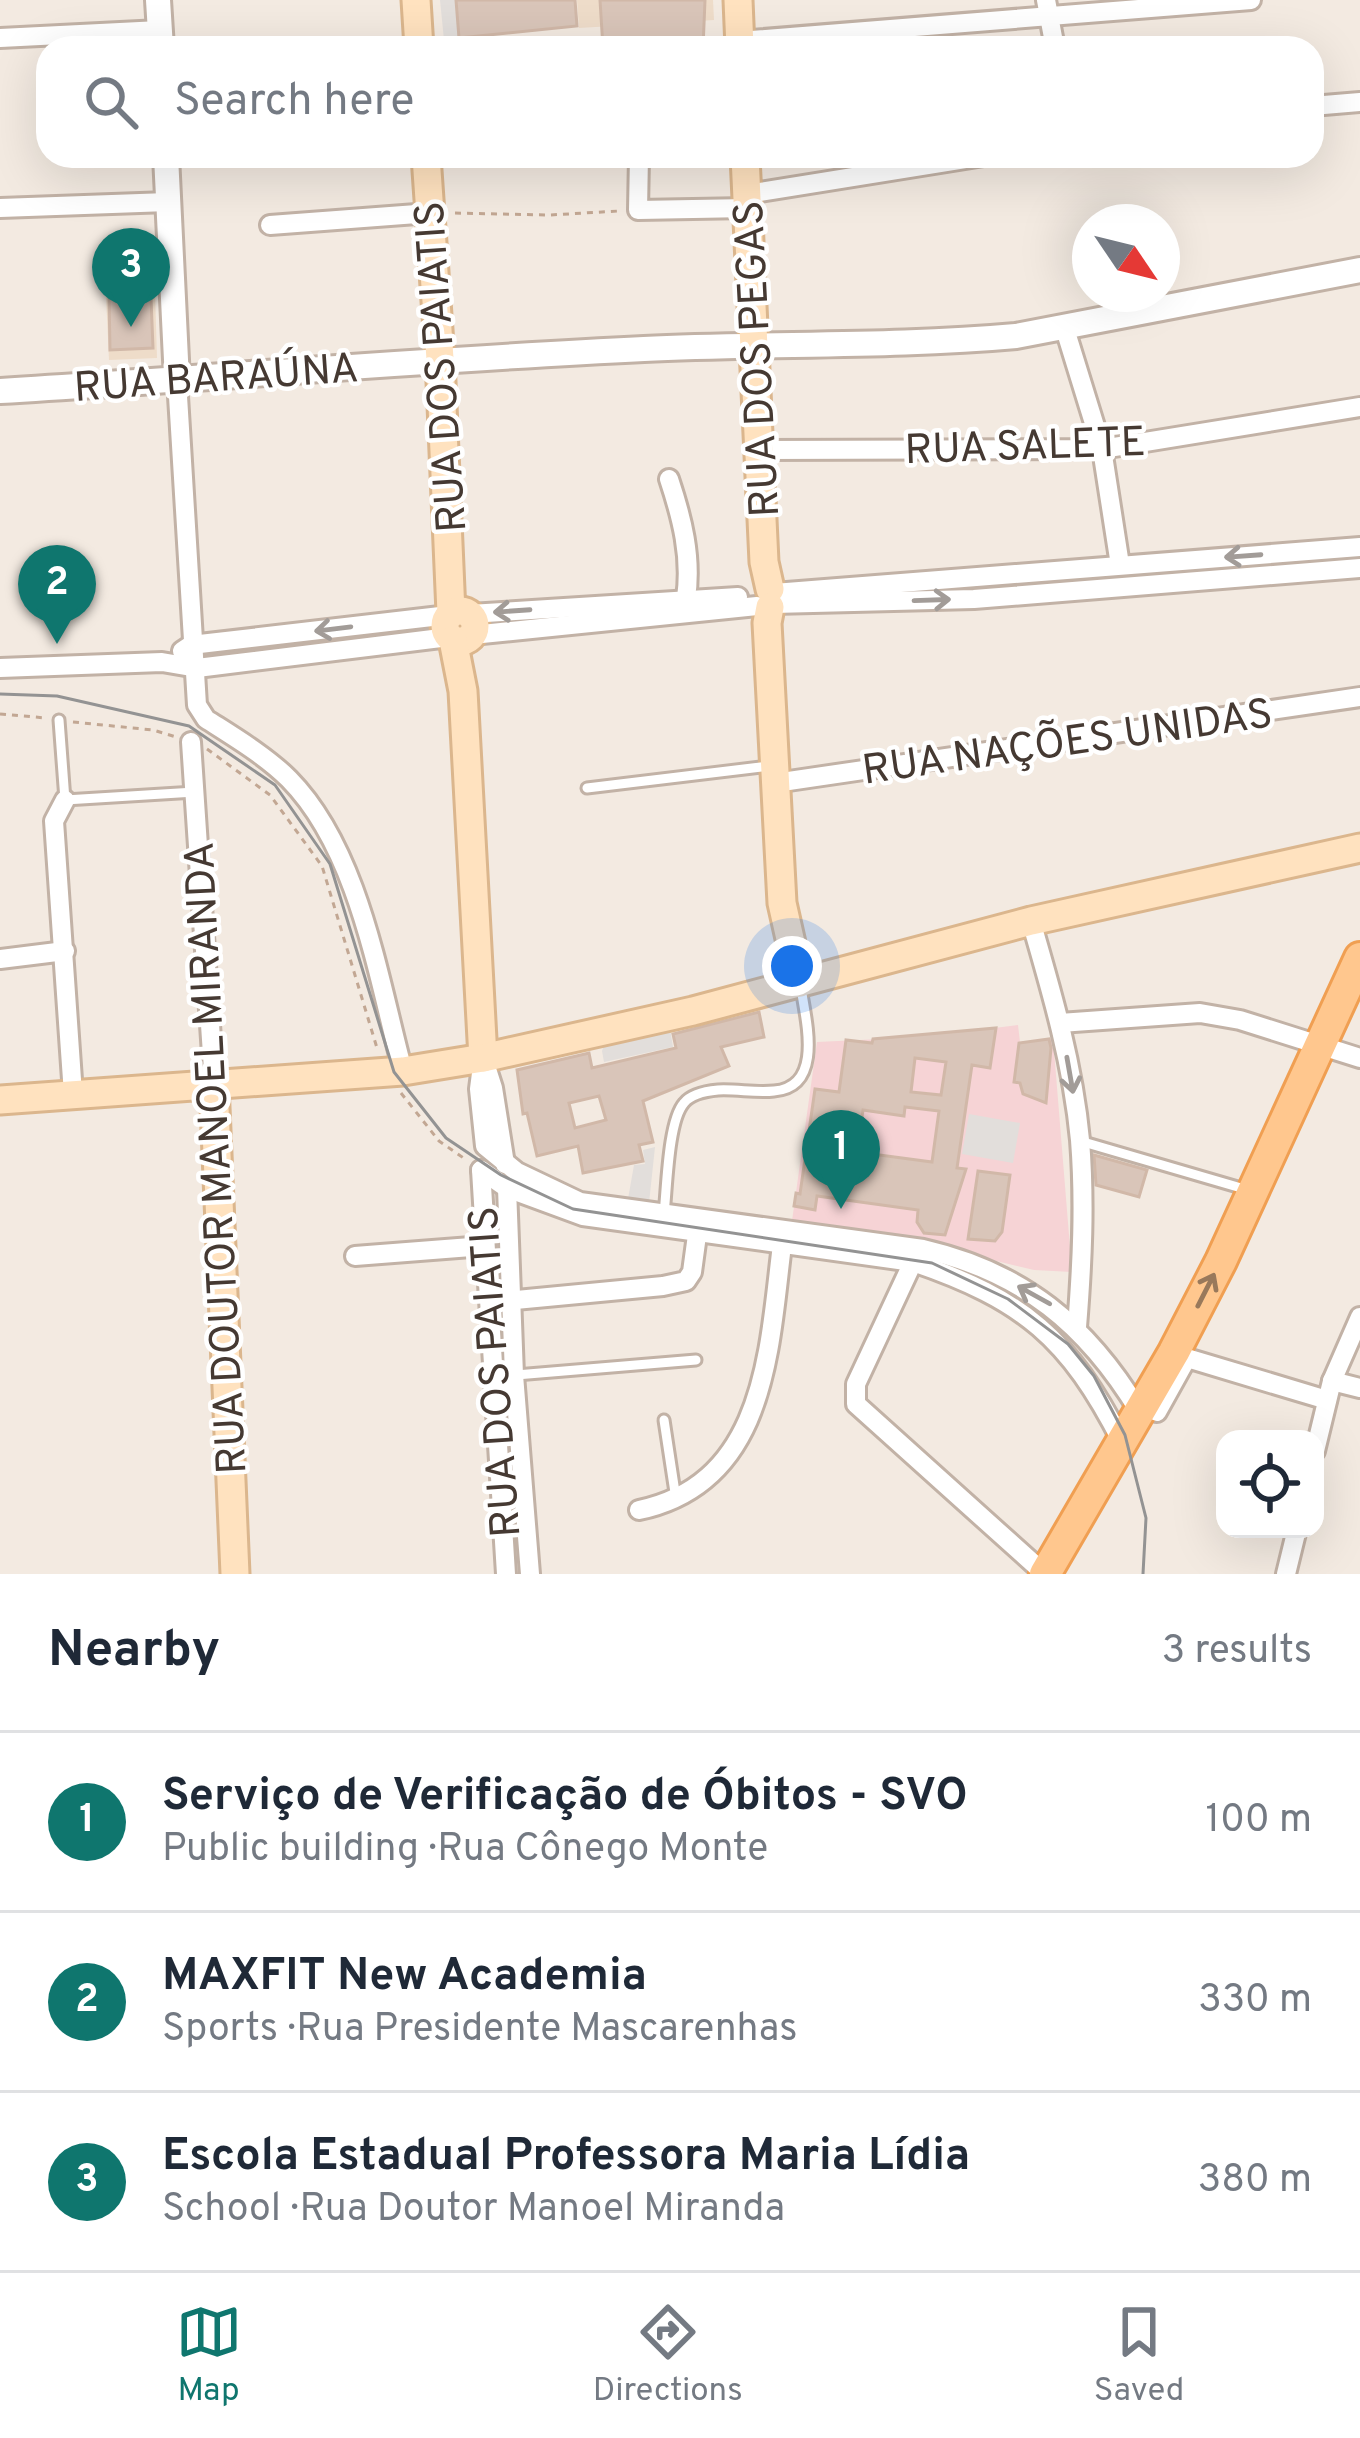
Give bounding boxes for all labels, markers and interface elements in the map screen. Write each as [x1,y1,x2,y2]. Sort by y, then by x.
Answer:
search box [36,36,1324,168]
icon: search [78,69,144,135]
text: Search here [174,74,414,131]
street label: RUA DOS PAIATIS [405,199,481,534]
street label: RUA DOS PEGAS [725,199,794,518]
north arrow [1072,204,1180,312]
pin: 3 [92,228,170,327]
street label: RUA BARAÚNA [72,342,361,417]
street label: RUA SALETE [904,418,1147,479]
one-way arrow [1224,544,1263,567]
pin: 2 [18,545,96,644]
one-way arrow [912,588,951,611]
one-way arrow [493,600,532,623]
one-way arrow [314,618,353,640]
street label: RUA NAÇÕES UNIDAS [859,687,1276,799]
street label: RUA DOUTOR MANOEL MIRANDA [175,840,262,1475]
your location [762,936,822,996]
one-way arrow [1060,1055,1082,1094]
pin: 1 [802,1110,880,1209]
street label: RUA DOS PAIATIS [459,1204,535,1539]
one-way arrow [1196,1272,1219,1308]
one-way arrow [1017,1283,1052,1306]
map controls [1216,1430,1324,1538]
button: locate [1216,1430,1324,1538]
text: Nearby [48,1620,220,1685]
text: 3 results [1162,1628,1312,1677]
text: Serviço de Verificação de Óbitos - SVO [162,1769,968,1826]
text: 1 [79,1797,95,1846]
text: 100 m [1205,1797,1312,1846]
text: Public building · Rua Cônego Monte [162,1826,768,1875]
text: MAXFIT New Academia [162,1949,647,2006]
text: 2 [75,1977,99,2026]
text: 330 m [1198,1977,1312,2026]
text: Sports · Rua Presidente Mascarenhas [162,2006,798,2055]
text: Escola Estadual Professora Maria Lídia [162,2129,970,2186]
text: 3 [75,2157,99,2206]
text: 380 m [1198,2157,1312,2206]
text: School · Rua Doutor Manoel Miranda [162,2186,785,2235]
tab: Map [176,2299,242,2413]
tab: Directions [593,2299,743,2413]
tab: Saved [1094,2299,1184,2413]

